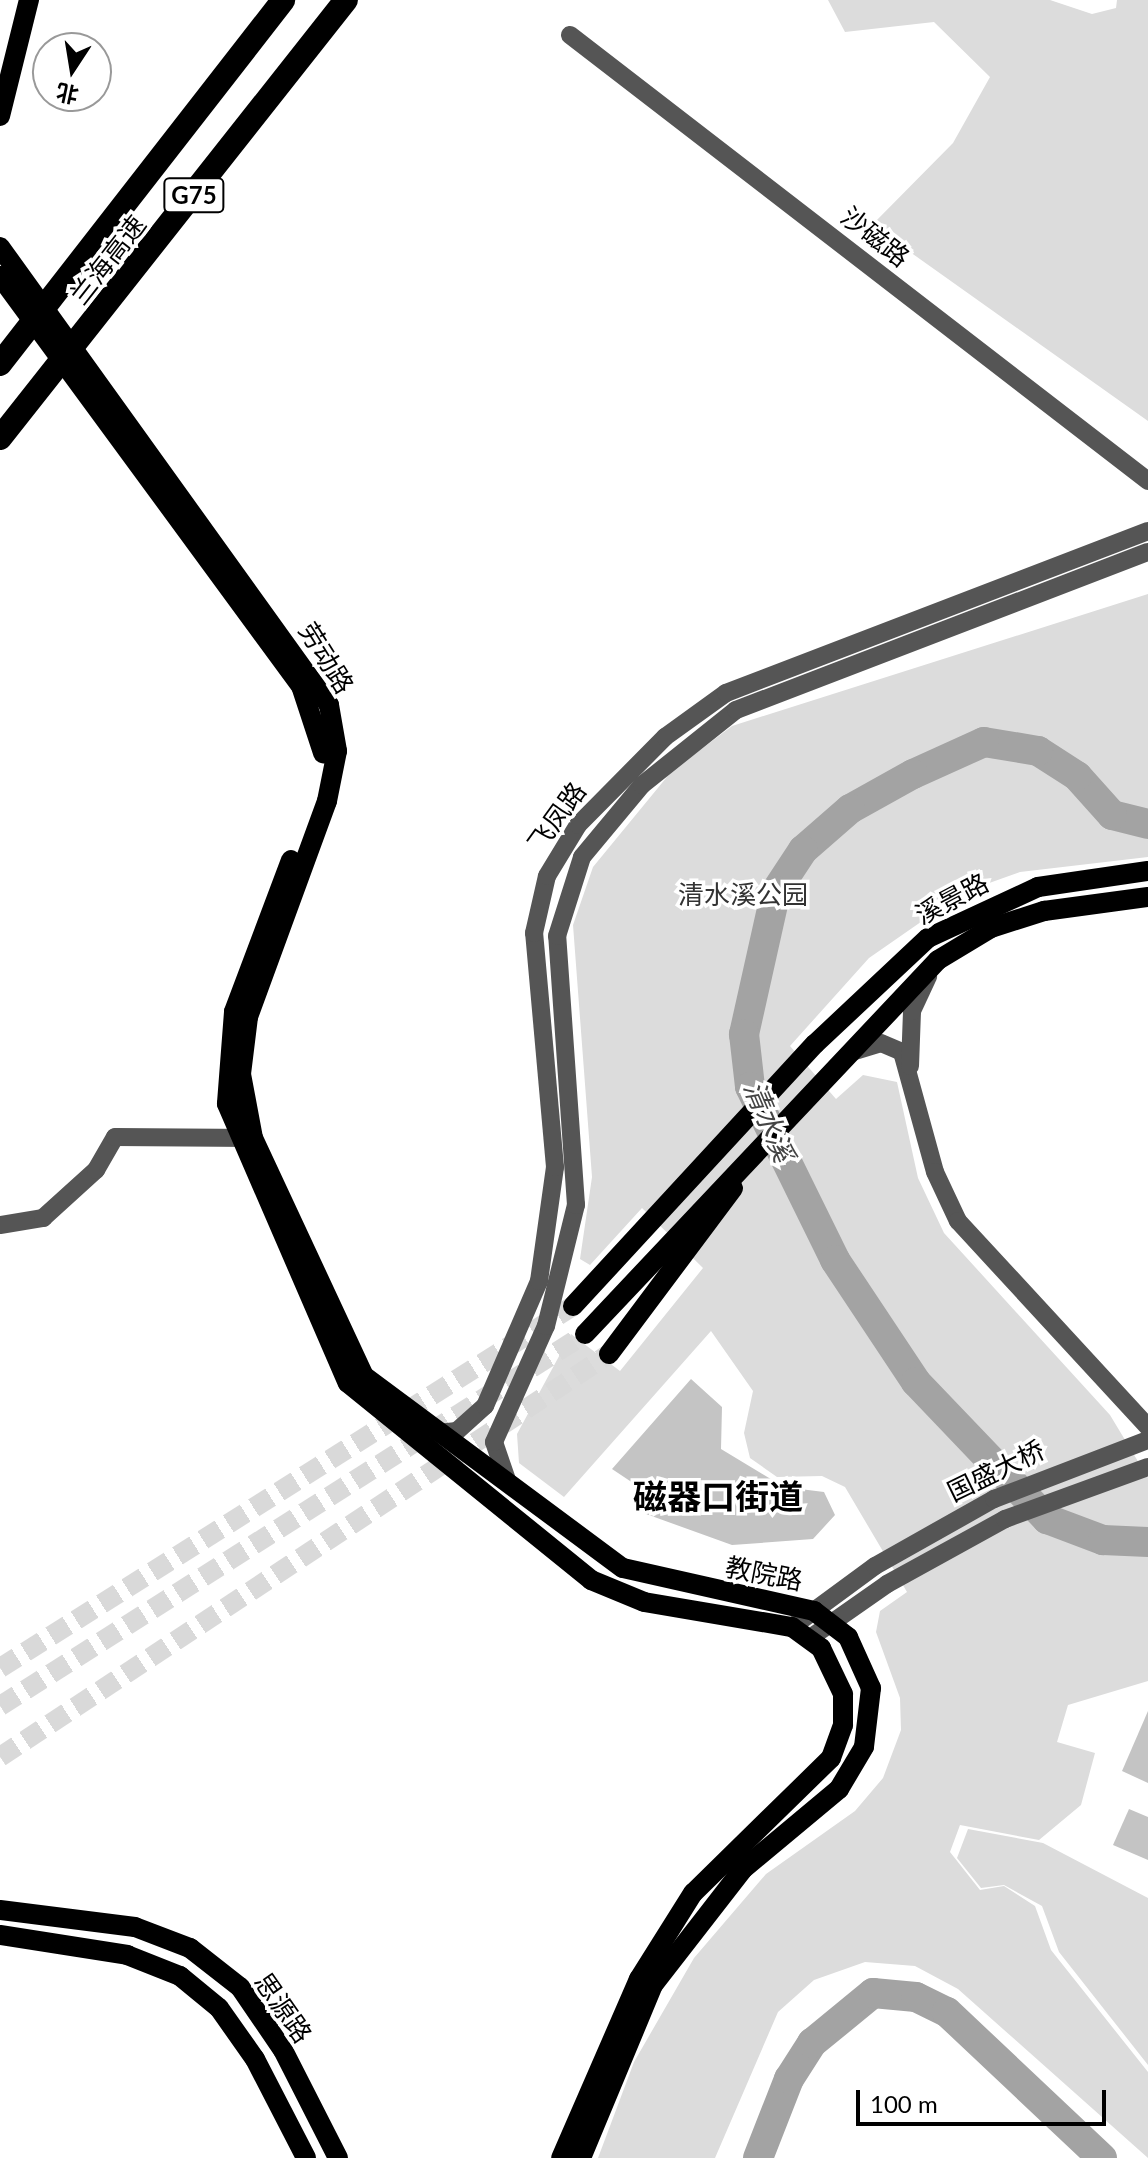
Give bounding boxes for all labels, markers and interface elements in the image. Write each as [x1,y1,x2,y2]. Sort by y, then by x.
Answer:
north arrow [32,32,112,112]
text: 北 [54,79,81,110]
road number: G75 [162,175,226,215]
street label: 沙磁路 [835,201,915,273]
street label: 兰海高速 [64,209,152,311]
street label: 劳动路 [292,617,360,699]
street label: 飞凤路 [521,776,593,858]
street label: 溪景路 [910,867,994,931]
park label: 清水溪公园 [678,879,808,911]
water label: 清水溪 [738,1076,802,1166]
street label: 国盛大桥 [942,1434,1050,1508]
district label: 磁器口街道 [633,1476,803,1516]
street label: 教院路 [723,1551,805,1597]
street label: 思源路 [248,1967,318,2049]
scale bar [860,2074,1110,2124]
text: 100 m [870,2089,938,2118]

